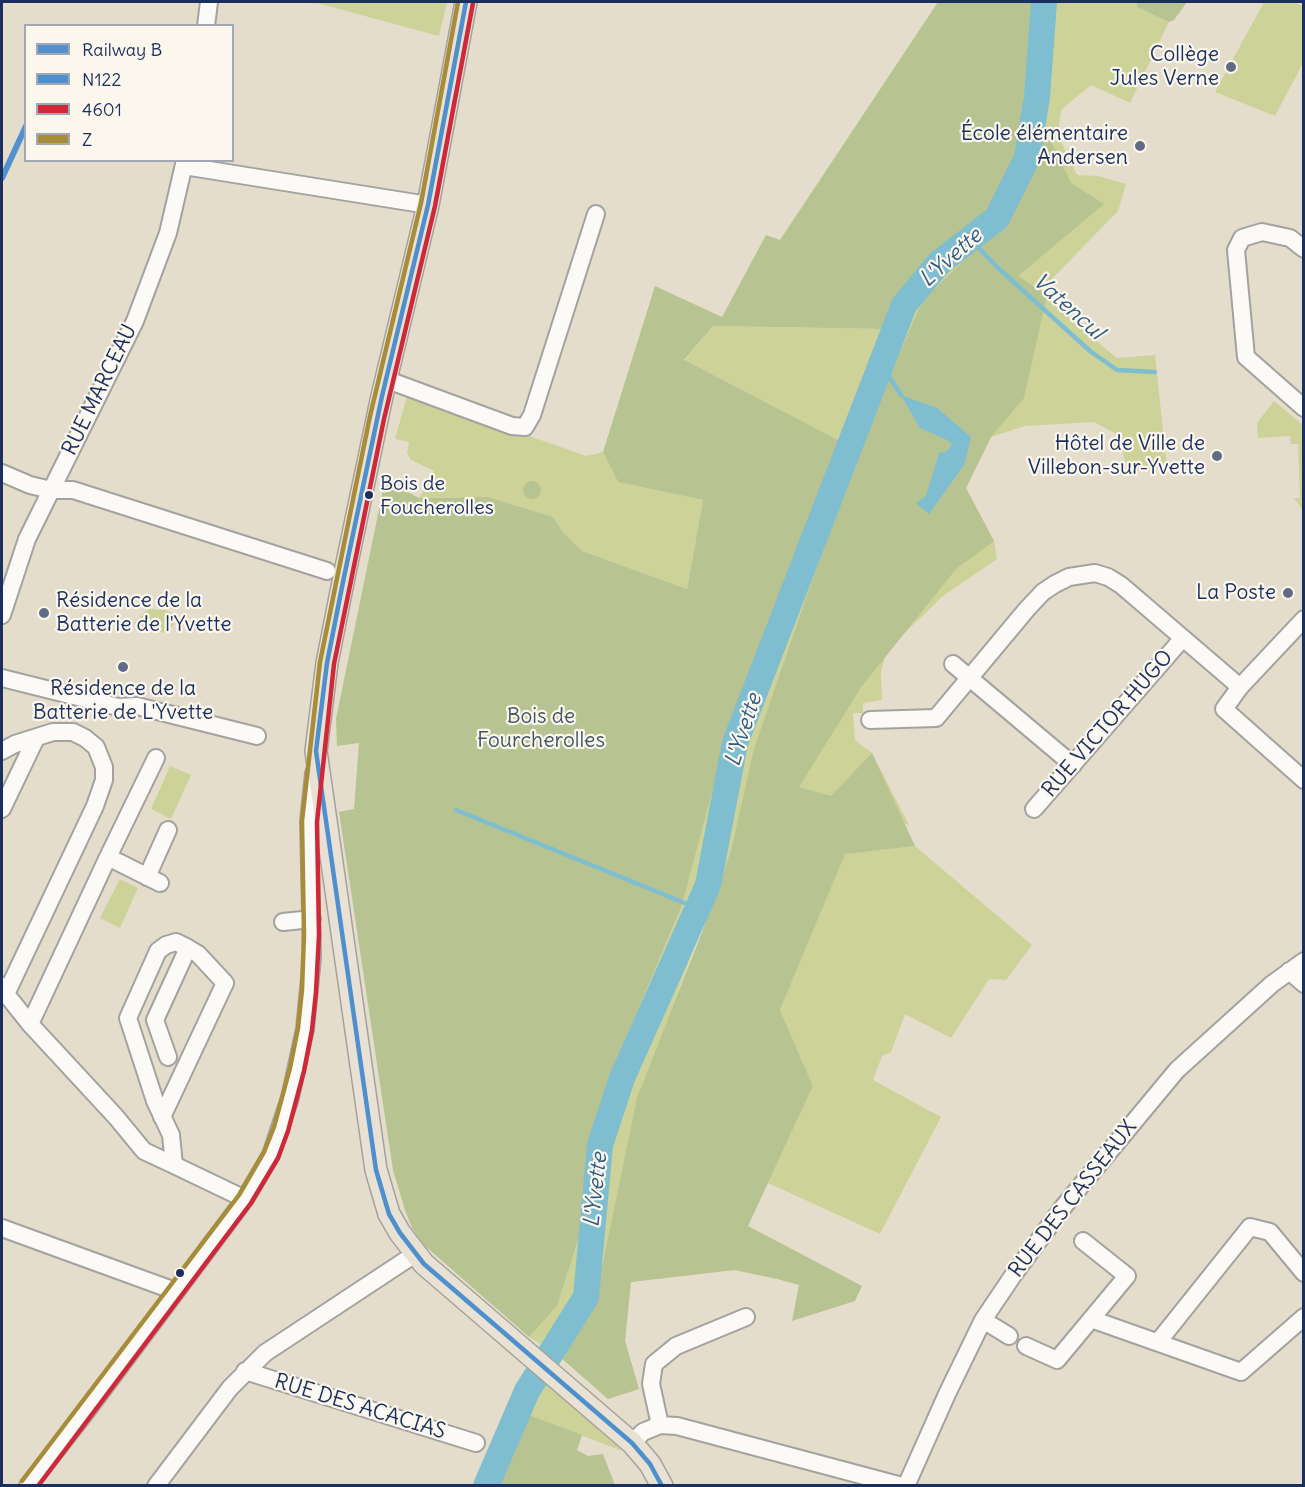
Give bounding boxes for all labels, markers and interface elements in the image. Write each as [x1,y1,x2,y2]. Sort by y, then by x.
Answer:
legend [24,24,234,162]
text: Railway B [82,38,162,61]
place label: Collège Jules Verne [1110,42,1219,92]
marker: Collège Jules Verne [1224,60,1238,74]
text: N122 [82,68,121,91]
text: 4601 [82,98,122,121]
place label: École élémentaire Andersen [961,121,1128,171]
text: Z [82,128,92,151]
marker: École élémentaire Andersen [1133,139,1147,153]
water label: L'Yvette [914,223,988,293]
water label: Vatencul [1027,268,1109,346]
street label: RUE MARCEAU [57,320,143,460]
place label: Hôtel de Ville de Villebon-sur-Yvette [1028,431,1205,481]
marker: Hôtel de Ville de Villebon-sur-Yvette [1210,449,1224,463]
place label: Bois de Foucherolles [380,472,494,519]
marker: Bois de Foucherolles [363,489,375,501]
place label: La Poste [1196,580,1276,606]
marker: La Poste [1281,586,1295,600]
place label: Résidence de la Batterie de l'Yvette [56,588,231,638]
marker: Résidence de la Batterie de l'Yvette [37,606,51,620]
street label: RUE VICTOR HUGO [1037,645,1179,803]
marker: Résidence de la Batterie de L'Yvette [116,660,130,674]
place label: Résidence de la Batterie de L'Yvette [33,676,213,726]
water label: L'Yvette [720,690,768,770]
park label: Bois de Fourcherolles [477,704,605,754]
street label: RUE DES CASSEAUX [1004,1115,1142,1283]
water label: L'Yvette [579,1151,613,1229]
unlabelled marker [174,1267,186,1279]
street label: RUE DES ACACIAS [271,1369,449,1445]

